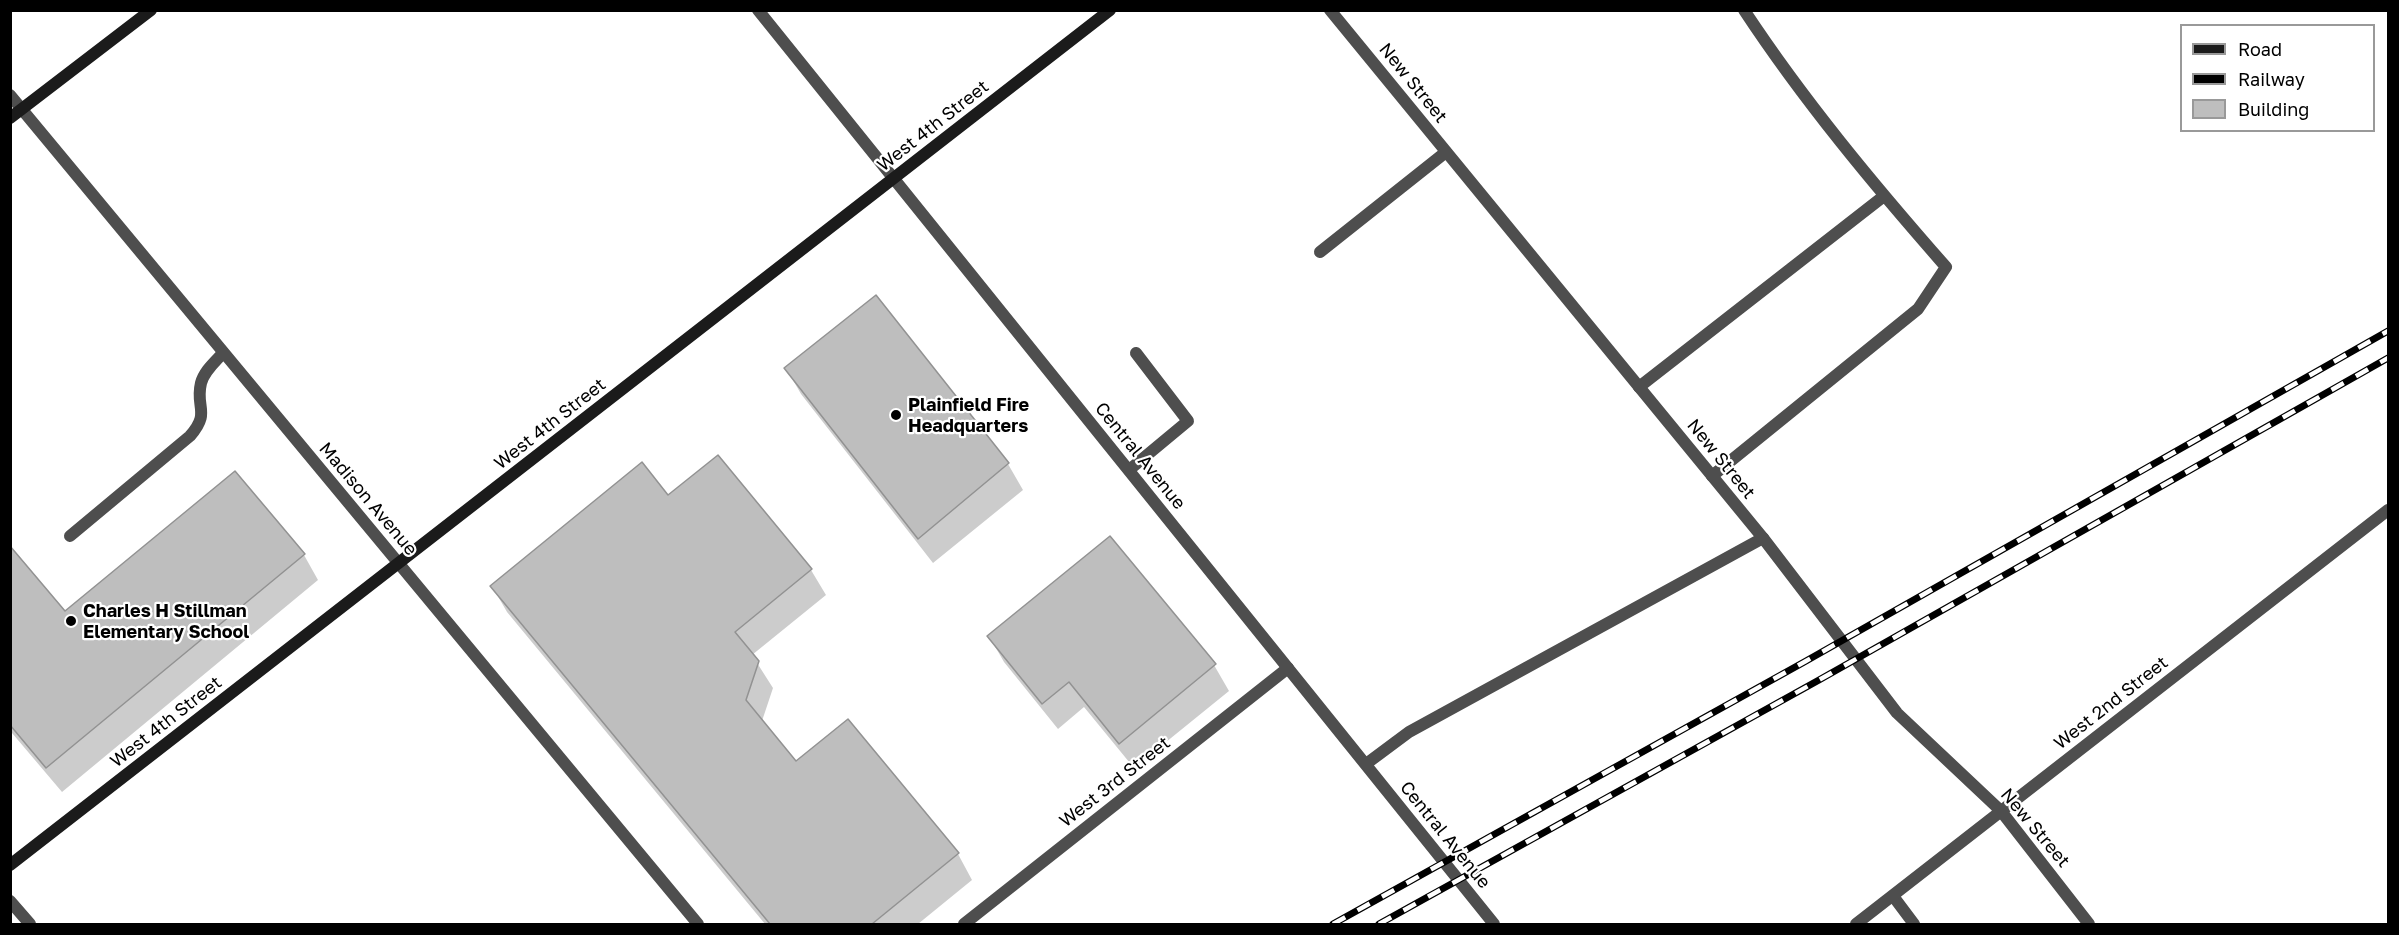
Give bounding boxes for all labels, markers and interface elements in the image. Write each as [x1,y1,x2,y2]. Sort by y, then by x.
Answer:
legend [2180,24,2375,132]
text: Road [2238,38,2282,60]
street label: New Street [1374,39,1452,127]
text: Railway [2238,68,2305,90]
street label: West 4th Street [873,76,993,176]
text: Building [2238,98,2309,120]
street label: West 4th Street [490,374,610,474]
place label: Plainfield Fire Headquarters [908,394,1029,436]
street label: Central Avenue [1090,398,1190,514]
marker: Plainfield Fire Headquarters [889,408,903,422]
street label: New Street [1682,415,1760,503]
street label: Madison Avenue [314,438,422,560]
place label: Charles H Stillman Elementary School [83,600,249,642]
marker: Charles H Stillman Elementary School [64,614,78,628]
street label: West 2nd Street [2050,652,2172,754]
street label: West 4th Street [106,672,226,772]
street label: West 3rd Street [1055,732,1175,832]
street label: Central Avenue [1395,777,1495,893]
street label: New Street [1996,784,2074,872]

